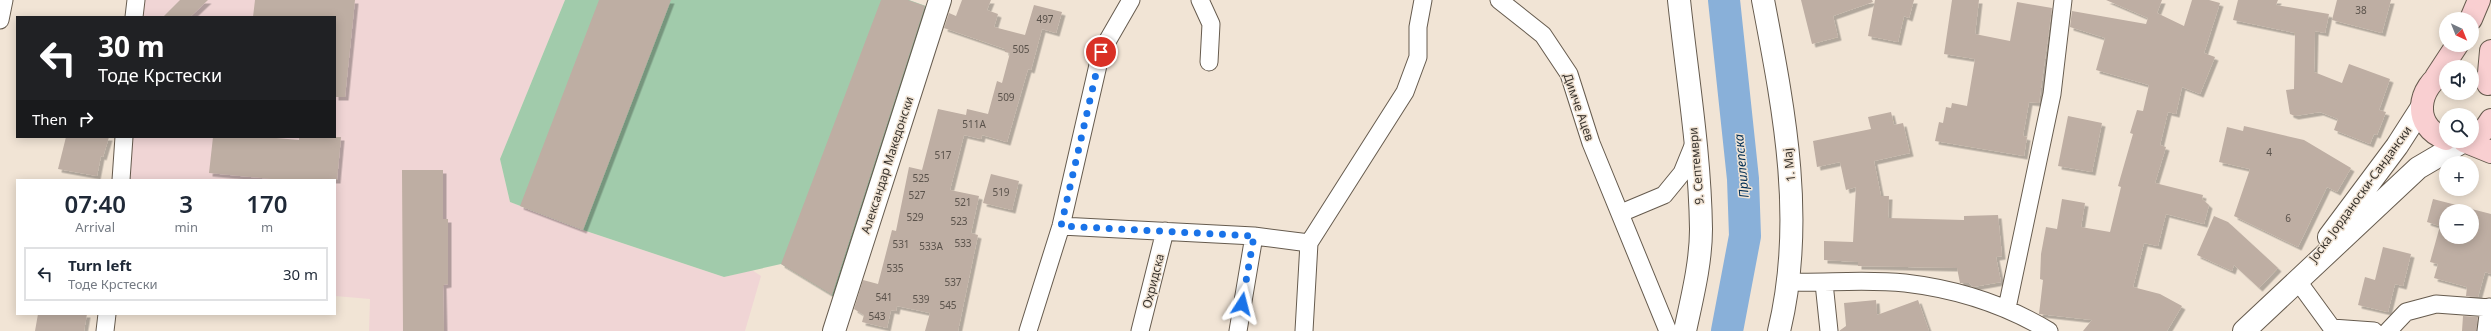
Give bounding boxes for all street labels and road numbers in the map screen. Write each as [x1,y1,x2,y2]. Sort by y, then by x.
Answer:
street label: Димче Ацев [1559,71,1599,143]
street label: Александар Македонски [857,94,917,236]
street label: Јоска Јорданоски-Сандански [2304,122,2415,266]
street label: 9. Септември [1684,127,1708,205]
street label: 1. Мај [1779,147,1799,183]
street label: Охридска [1138,252,1168,310]

